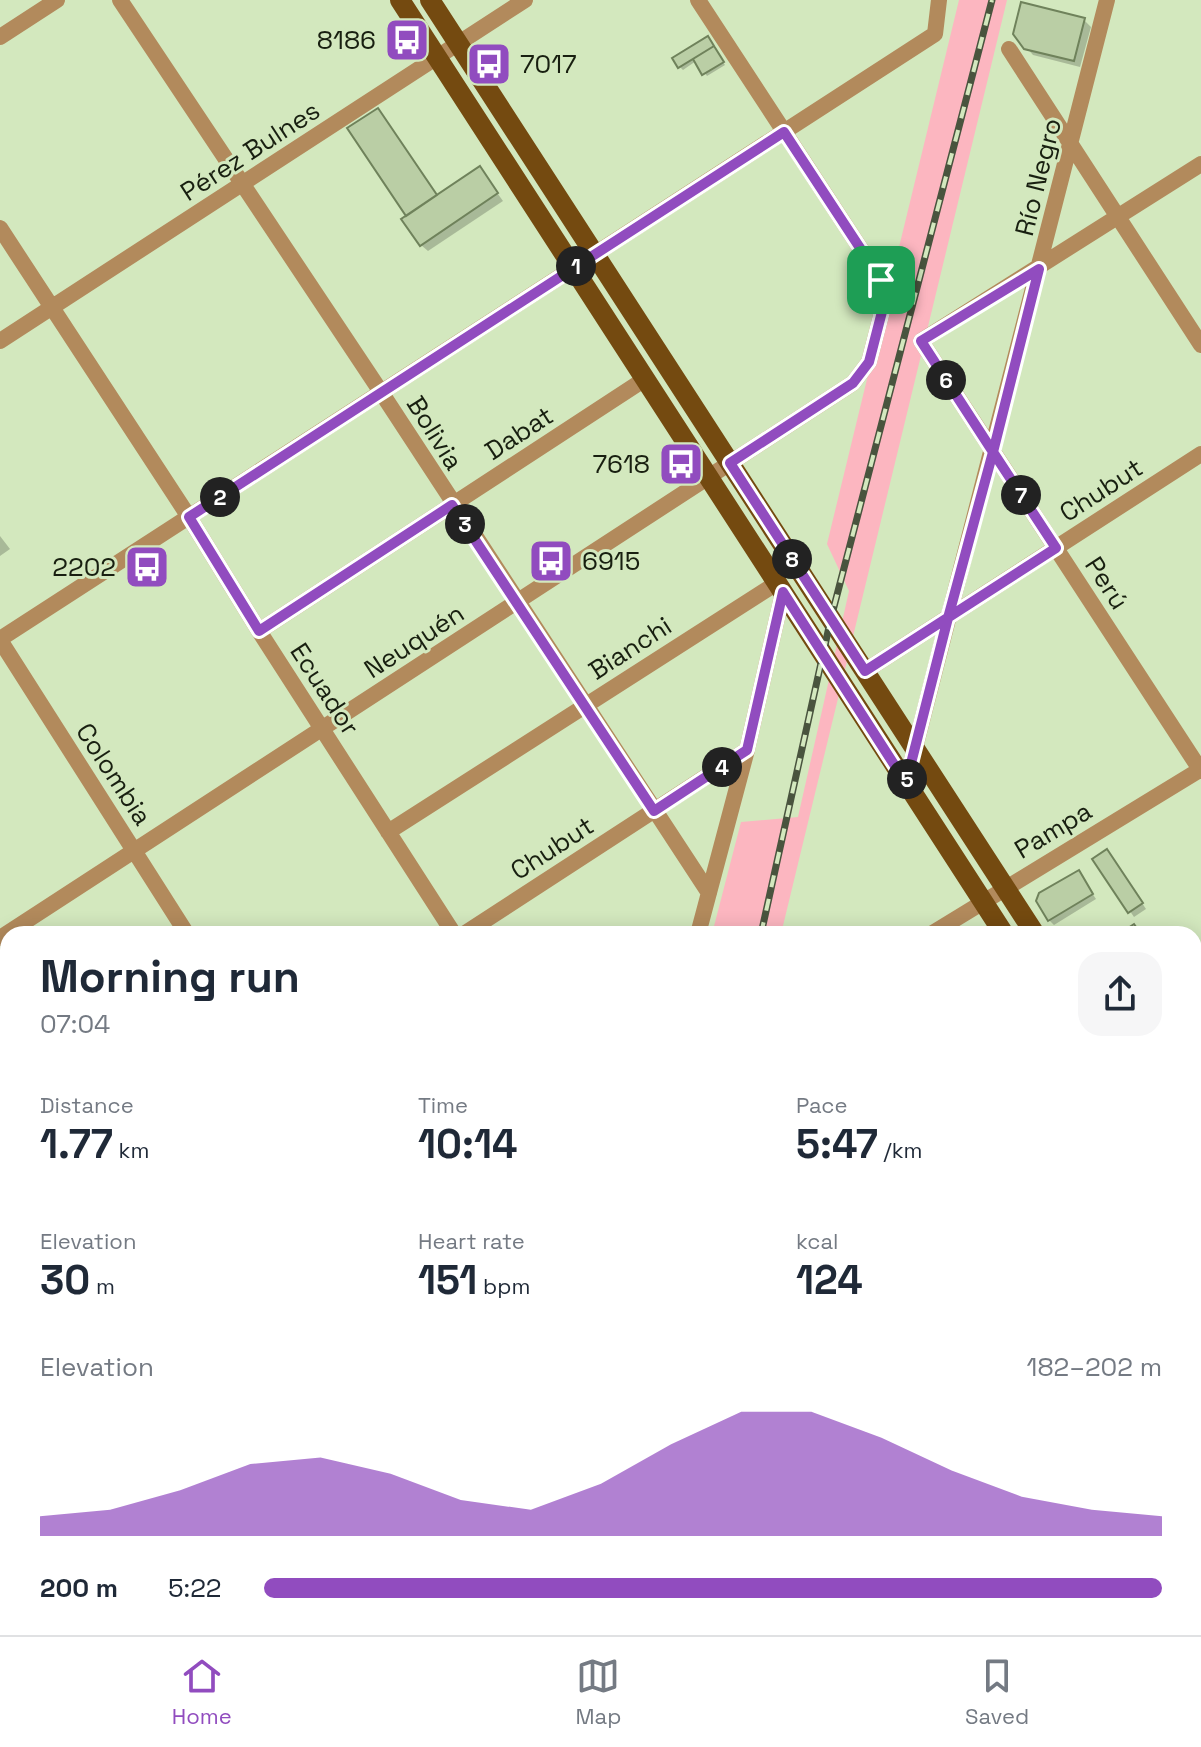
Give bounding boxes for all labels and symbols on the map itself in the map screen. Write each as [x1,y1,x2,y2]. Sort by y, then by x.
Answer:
bus stop icon: 8186 [383,16,431,64]
place label: 8186 [317,23,376,57]
bus stop icon: 7017 [465,40,513,88]
place label: 7017 [520,47,577,81]
street label: Pérez Bulnes [174,93,326,209]
street label: Río Negro [1007,115,1069,239]
pin: 1 [556,246,596,286]
pin [847,246,915,314]
pin: 6 [926,360,966,400]
street label: Bolivia [399,390,471,477]
street label: Dabat [478,398,560,468]
bus stop icon: 7618 [657,440,705,488]
place label: 7618 [593,447,650,481]
street label: Chubut [1053,450,1149,530]
pin: 7 [1001,475,1041,515]
pin: 2 [200,477,240,517]
pin: 3 [445,504,485,544]
bus stop icon: 6915 [527,537,575,585]
pin: 8 [772,539,812,579]
bus stop icon: 2202 [123,543,171,591]
place label: 6915 [582,544,640,578]
place label: 2202 [52,550,116,584]
street label: Perú [1077,550,1137,616]
street label: Neuquén [358,596,470,686]
street label: Bianchi [582,609,678,687]
street label: Ecuador [283,636,367,742]
street label: Colombia [68,716,160,832]
pin: 4 [702,747,742,787]
pin: 5 [887,759,927,799]
street label: Pampa [1008,794,1098,866]
street label: Chubut [504,808,600,888]

